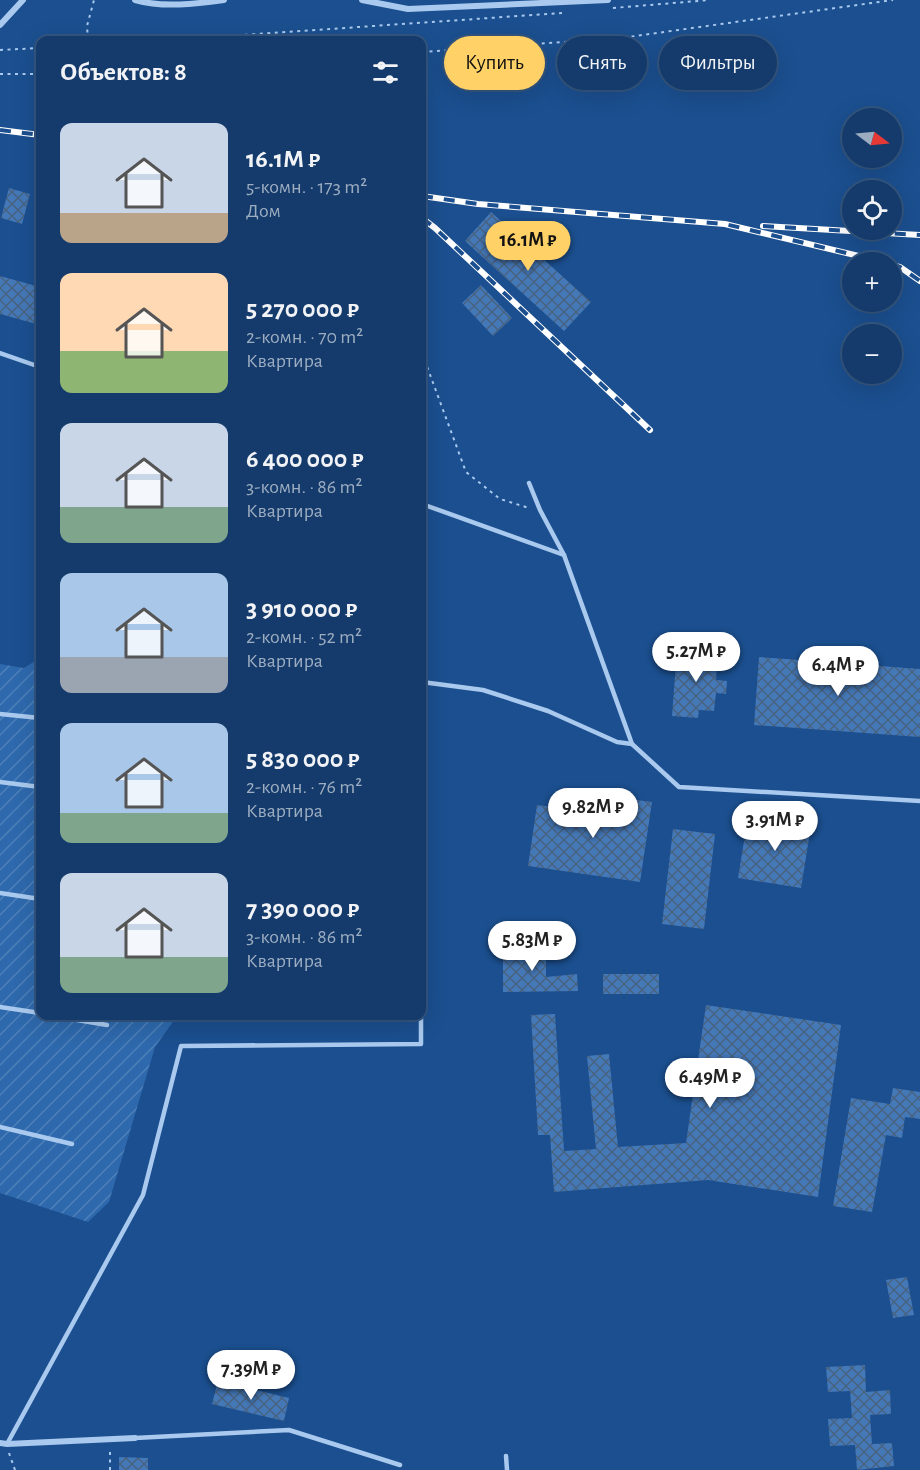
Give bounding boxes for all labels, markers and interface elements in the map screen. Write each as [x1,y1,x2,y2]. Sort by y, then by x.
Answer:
chip: Купить [444,36,545,90]
chip: Снять [557,36,647,90]
chip: Фильтры [659,36,777,90]
icon: filters [369,56,402,89]
text: Объектов: 8 [60,59,187,85]
north arrow [842,108,902,168]
map controls [842,108,902,384]
text: 16.1M ₽ [246,146,320,172]
icon: home [108,147,180,219]
text: 5-комн. · 173 m² [246,177,367,197]
button: locate [842,180,902,240]
text: Дом [246,201,281,221]
pin: 16.1M ₽ [473,221,583,272]
text: 16.1M ₽ [500,230,556,250]
button: + [842,252,902,312]
text: 5 270 000 ₽ [246,296,359,322]
icon: home [108,297,180,369]
button: − [842,324,902,384]
text: 2-комн. · 70 m² [246,327,363,347]
text: Квартира [246,351,323,371]
text: 6 400 000 ₽ [246,446,363,472]
icon: home [108,447,180,519]
text: 3-комн. · 86 m² [246,477,362,497]
text: Квартира [246,501,323,521]
text: 3 910 000 ₽ [246,596,357,622]
icon: home [108,597,180,669]
text: 2-комн. · 52 m² [246,627,362,647]
pin: 5.27M ₽ [641,632,751,683]
text: 5.27M ₽ [666,641,726,661]
pin: 6.4M ₽ [789,646,887,697]
text: Квартира [246,651,323,671]
text: 6.4M ₽ [812,655,864,675]
text: 5 830 000 ₽ [246,746,359,772]
icon: home [108,747,180,819]
text: 2-комн. · 76 m² [246,777,362,797]
pin: 9.82M ₽ [538,788,648,839]
text: 9.82M ₽ [562,797,624,817]
text: Квартира [246,801,323,821]
pin: 3.91M ₽ [720,801,830,852]
text: 3.91M ₽ [746,810,804,830]
text: 7 390 000 ₽ [246,896,359,922]
icon: home [108,897,180,969]
pin: 5.83M ₽ [477,921,587,972]
text: 3-комн. · 86 m² [246,927,362,947]
text: 5.83M ₽ [502,930,562,950]
text: Квартира [246,951,323,971]
pin: 6.49M ₽ [655,1058,765,1109]
text: 6.49M ₽ [679,1067,741,1087]
pin: 7.39M ₽ [196,1350,306,1401]
text: 7.39M ₽ [221,1359,281,1379]

